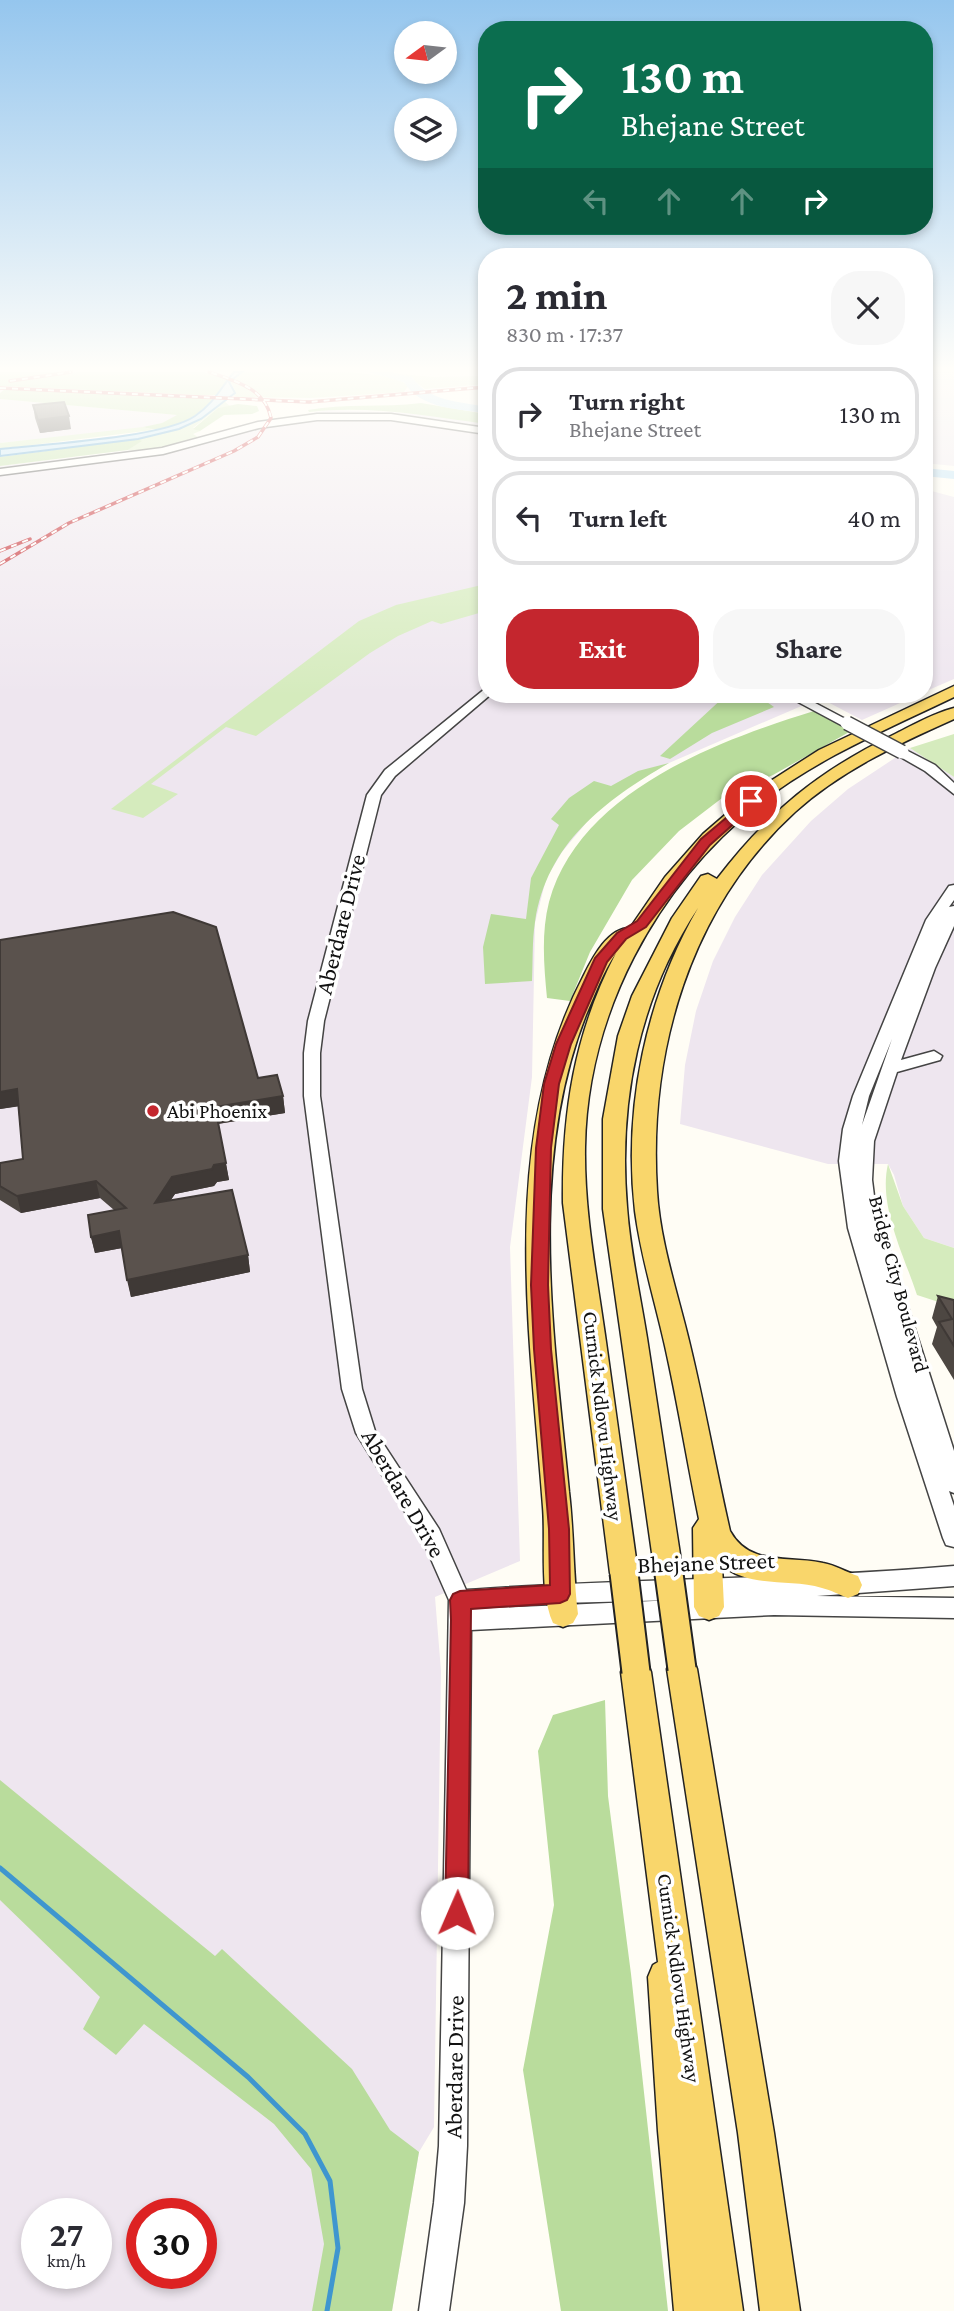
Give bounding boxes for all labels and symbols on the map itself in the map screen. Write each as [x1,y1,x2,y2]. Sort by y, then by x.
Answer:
north arrow [394,21,457,84]
pin [721,771,781,831]
street label: Aberdare Drive [310,851,370,997]
place label: Abi Phoenix [167,1099,267,1123]
marker: Abi Phoenix [145,1103,161,1119]
street label: Bridge City Boulevard [864,1193,934,1375]
street label: Curnick Ndlovu Highway [578,1310,628,1522]
street label: Aberdare Drive [356,1424,452,1562]
street label: Bhejane Street [637,1546,776,1578]
street label: Curnick Ndlovu Highway [652,1872,706,2084]
position arrow [420,1876,494,1950]
street label: Aberdare Drive [439,1995,469,2139]
speed limit sign: 30 [126,2198,217,2289]

